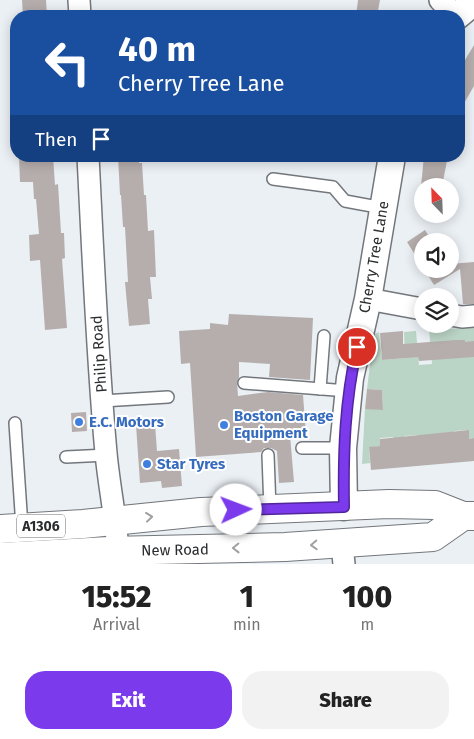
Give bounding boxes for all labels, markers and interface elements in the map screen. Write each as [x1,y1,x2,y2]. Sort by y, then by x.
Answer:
text: 40 m [118,28,196,70]
icon: left [35,30,100,95]
text: Cherry Tree Lane [118,70,285,97]
icon: arrive [87,125,115,153]
text: Then [35,128,77,151]
north arrow [414,178,459,222]
map controls [414,178,459,333]
street label: Cherry Tree Lane [355,200,393,314]
button: sound [414,233,459,278]
button: layers [414,288,459,333]
street label: Philip Road [87,315,111,393]
pin [336,326,378,368]
icon: arrive [343,333,371,361]
place label: Boston Garage Equipment [234,407,333,442]
place label: E.C. Motors [89,413,164,431]
marker: E.C. Motors [73,416,85,428]
marker: Boston Garage Equipment [218,419,230,431]
place label: Star Tyres [157,455,225,473]
marker: Star Tyres [141,458,153,470]
position arrow [209,483,261,535]
one-way arrow [145,512,153,523]
road number: A1306 [17,514,65,538]
street label: New Road [141,540,209,560]
one-way arrow [309,540,317,551]
one-way arrow [232,543,240,553]
text: 15:52 [82,579,151,615]
text: 1 [240,579,254,615]
text: 100 [342,579,392,615]
text: Arrival [93,615,140,634]
text: min [233,615,261,634]
text: m [360,615,374,634]
button: Exit [25,671,232,729]
button: Share [242,671,449,729]

